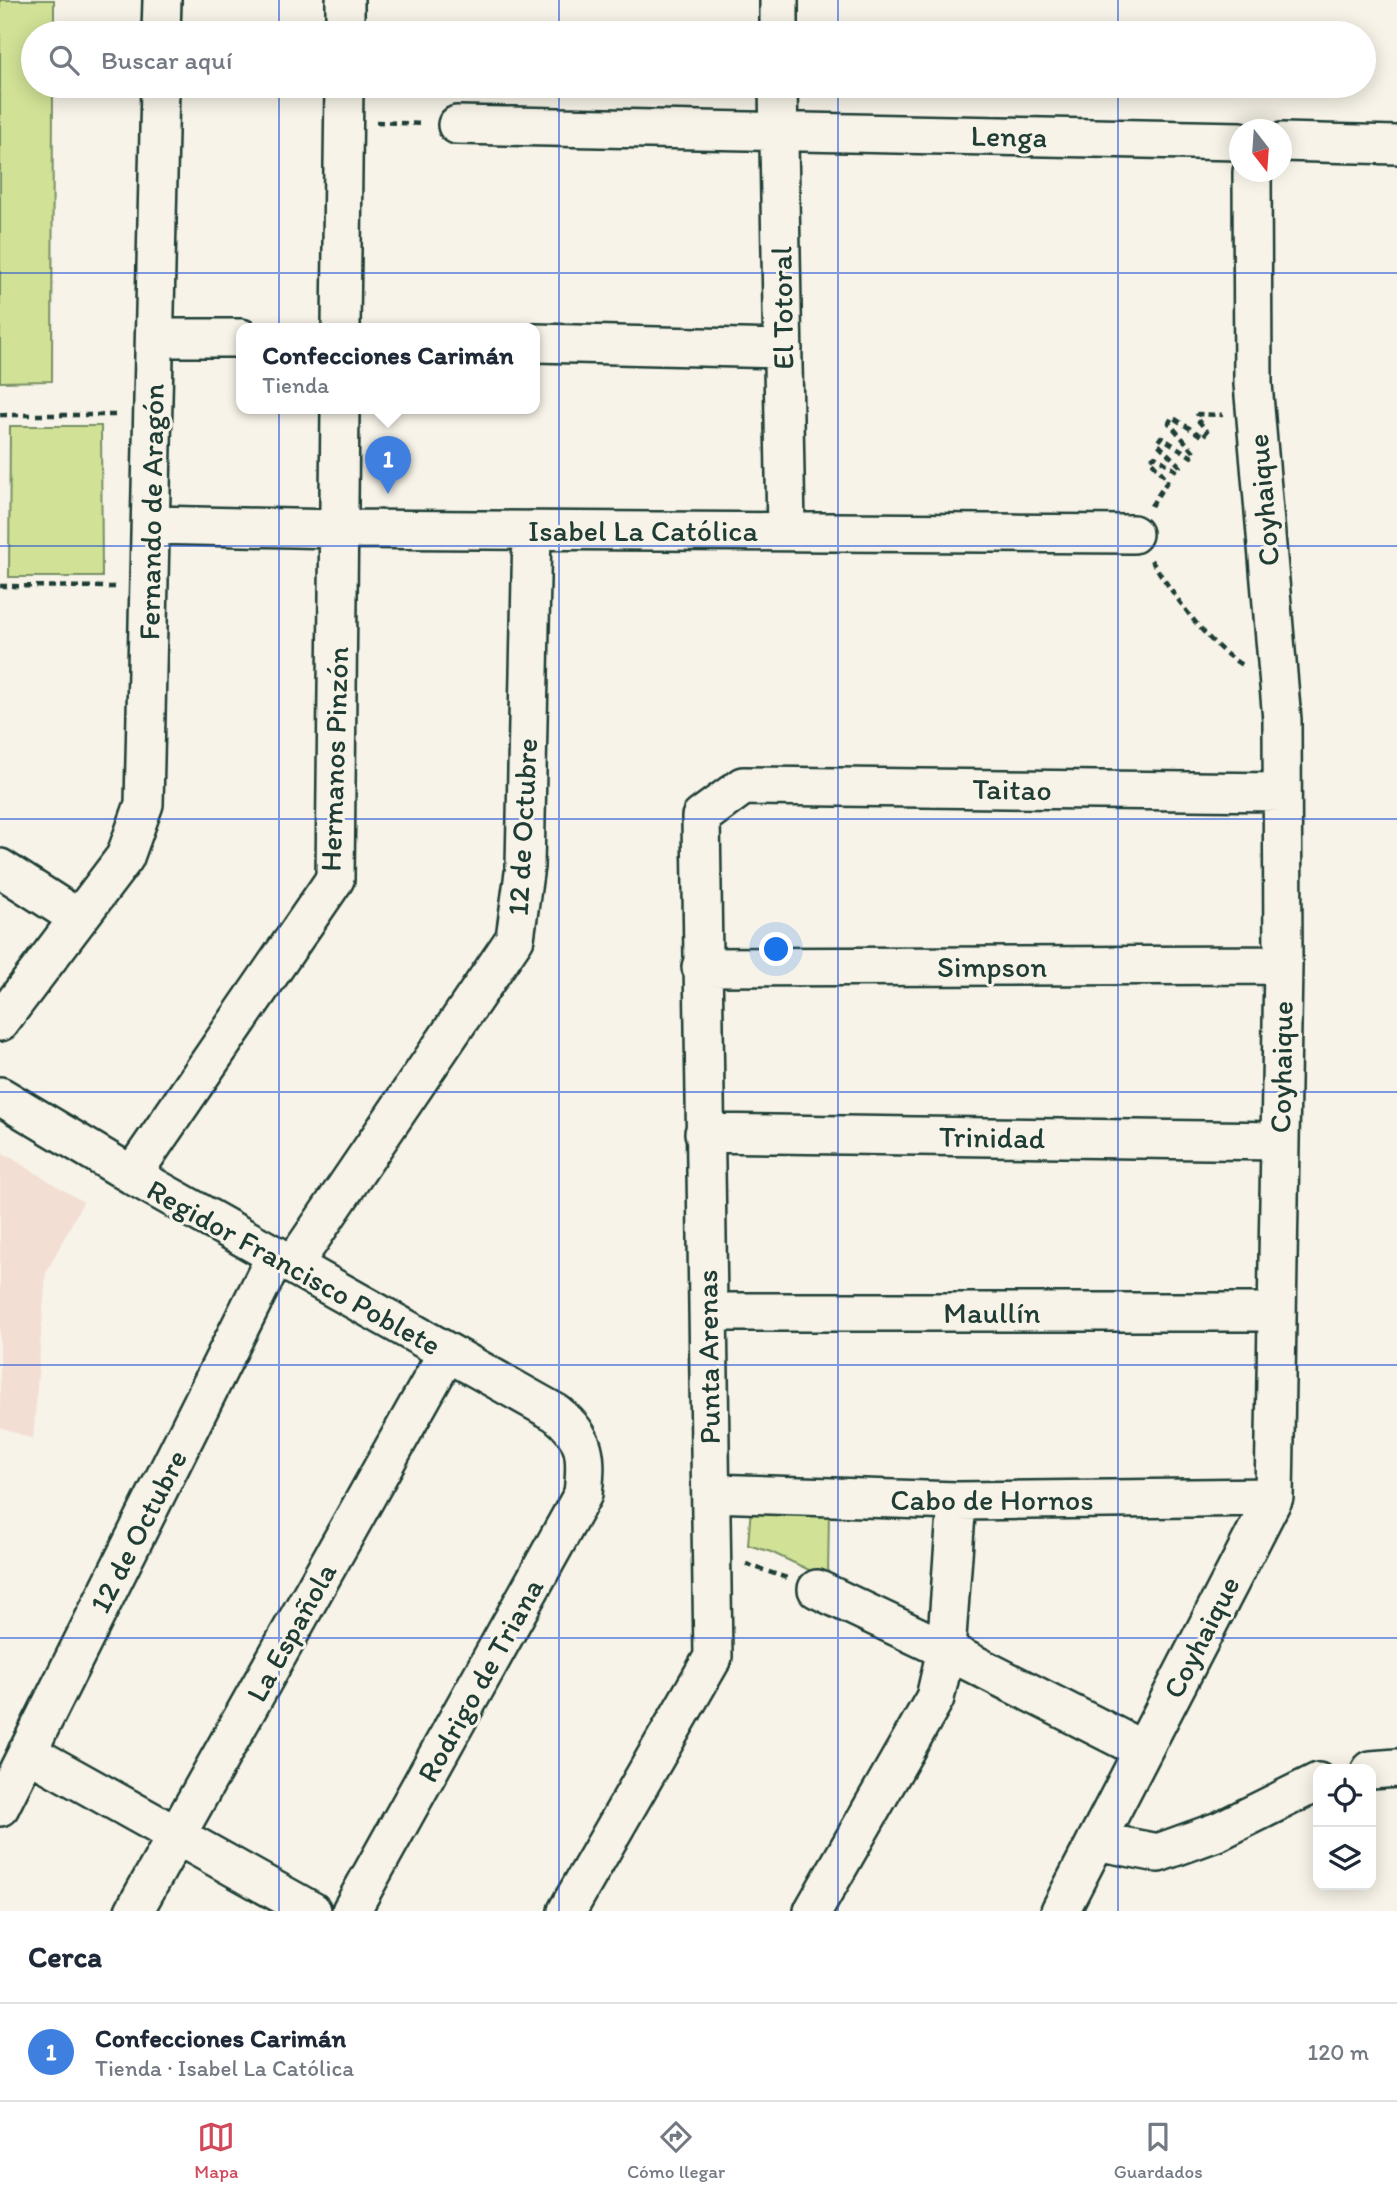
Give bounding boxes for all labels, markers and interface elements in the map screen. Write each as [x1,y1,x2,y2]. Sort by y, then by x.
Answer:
search box [21,21,1376,98]
icon: search [45,41,83,79]
text: Buscar aquí [101,44,232,76]
street label: Lenga [970,117,1048,155]
north arrow [1229,119,1292,182]
street label: El Totoral [762,245,802,370]
popup [236,323,540,414]
text: Confecciones Carimán [262,339,514,371]
text: Tienda [262,371,329,399]
street label: Fernando de Aragón [130,383,172,641]
street label: Coyhaique [1239,432,1287,568]
pin: 1 [365,436,411,494]
street label: Isabel La Católica [528,512,758,549]
street label: Hermanos Pinzón [312,646,356,872]
street label: 12 de Octubre [499,737,545,917]
street label: Taitao [972,770,1052,808]
your location [759,932,793,966]
street label: Simpson [937,948,1047,985]
street label: Coyhaique [1261,1000,1301,1134]
street label: Trinidad [938,1118,1046,1156]
street label: Regidor Francisco Poblete [141,1171,447,1363]
street label: Punta Arenas [688,1269,728,1445]
street label: Maullín [943,1294,1041,1331]
street label: 12 de Octubre [81,1443,195,1619]
street label: Cabo de Hornos [890,1481,1094,1518]
street label: La Española [238,1556,345,1708]
street label: Coyhaique [1154,1570,1248,1704]
street label: Rodrigo de Triana [409,1571,552,1789]
map controls [1313,1764,1376,1890]
button: locate [1313,1764,1376,1827]
button: layers [1313,1827,1376,1890]
text: Cerca [28,1938,102,1975]
text: Confecciones Carimán [95,2022,346,2054]
text: 1 [46,2038,56,2066]
text: 120 m [1308,2038,1369,2066]
text: Tienda · Isabel La Católica [95,2054,354,2082]
tab: Mapa [194,2118,238,2183]
tab: Cómo llegar [627,2118,725,2183]
tab: Guardados [1114,2118,1203,2183]

